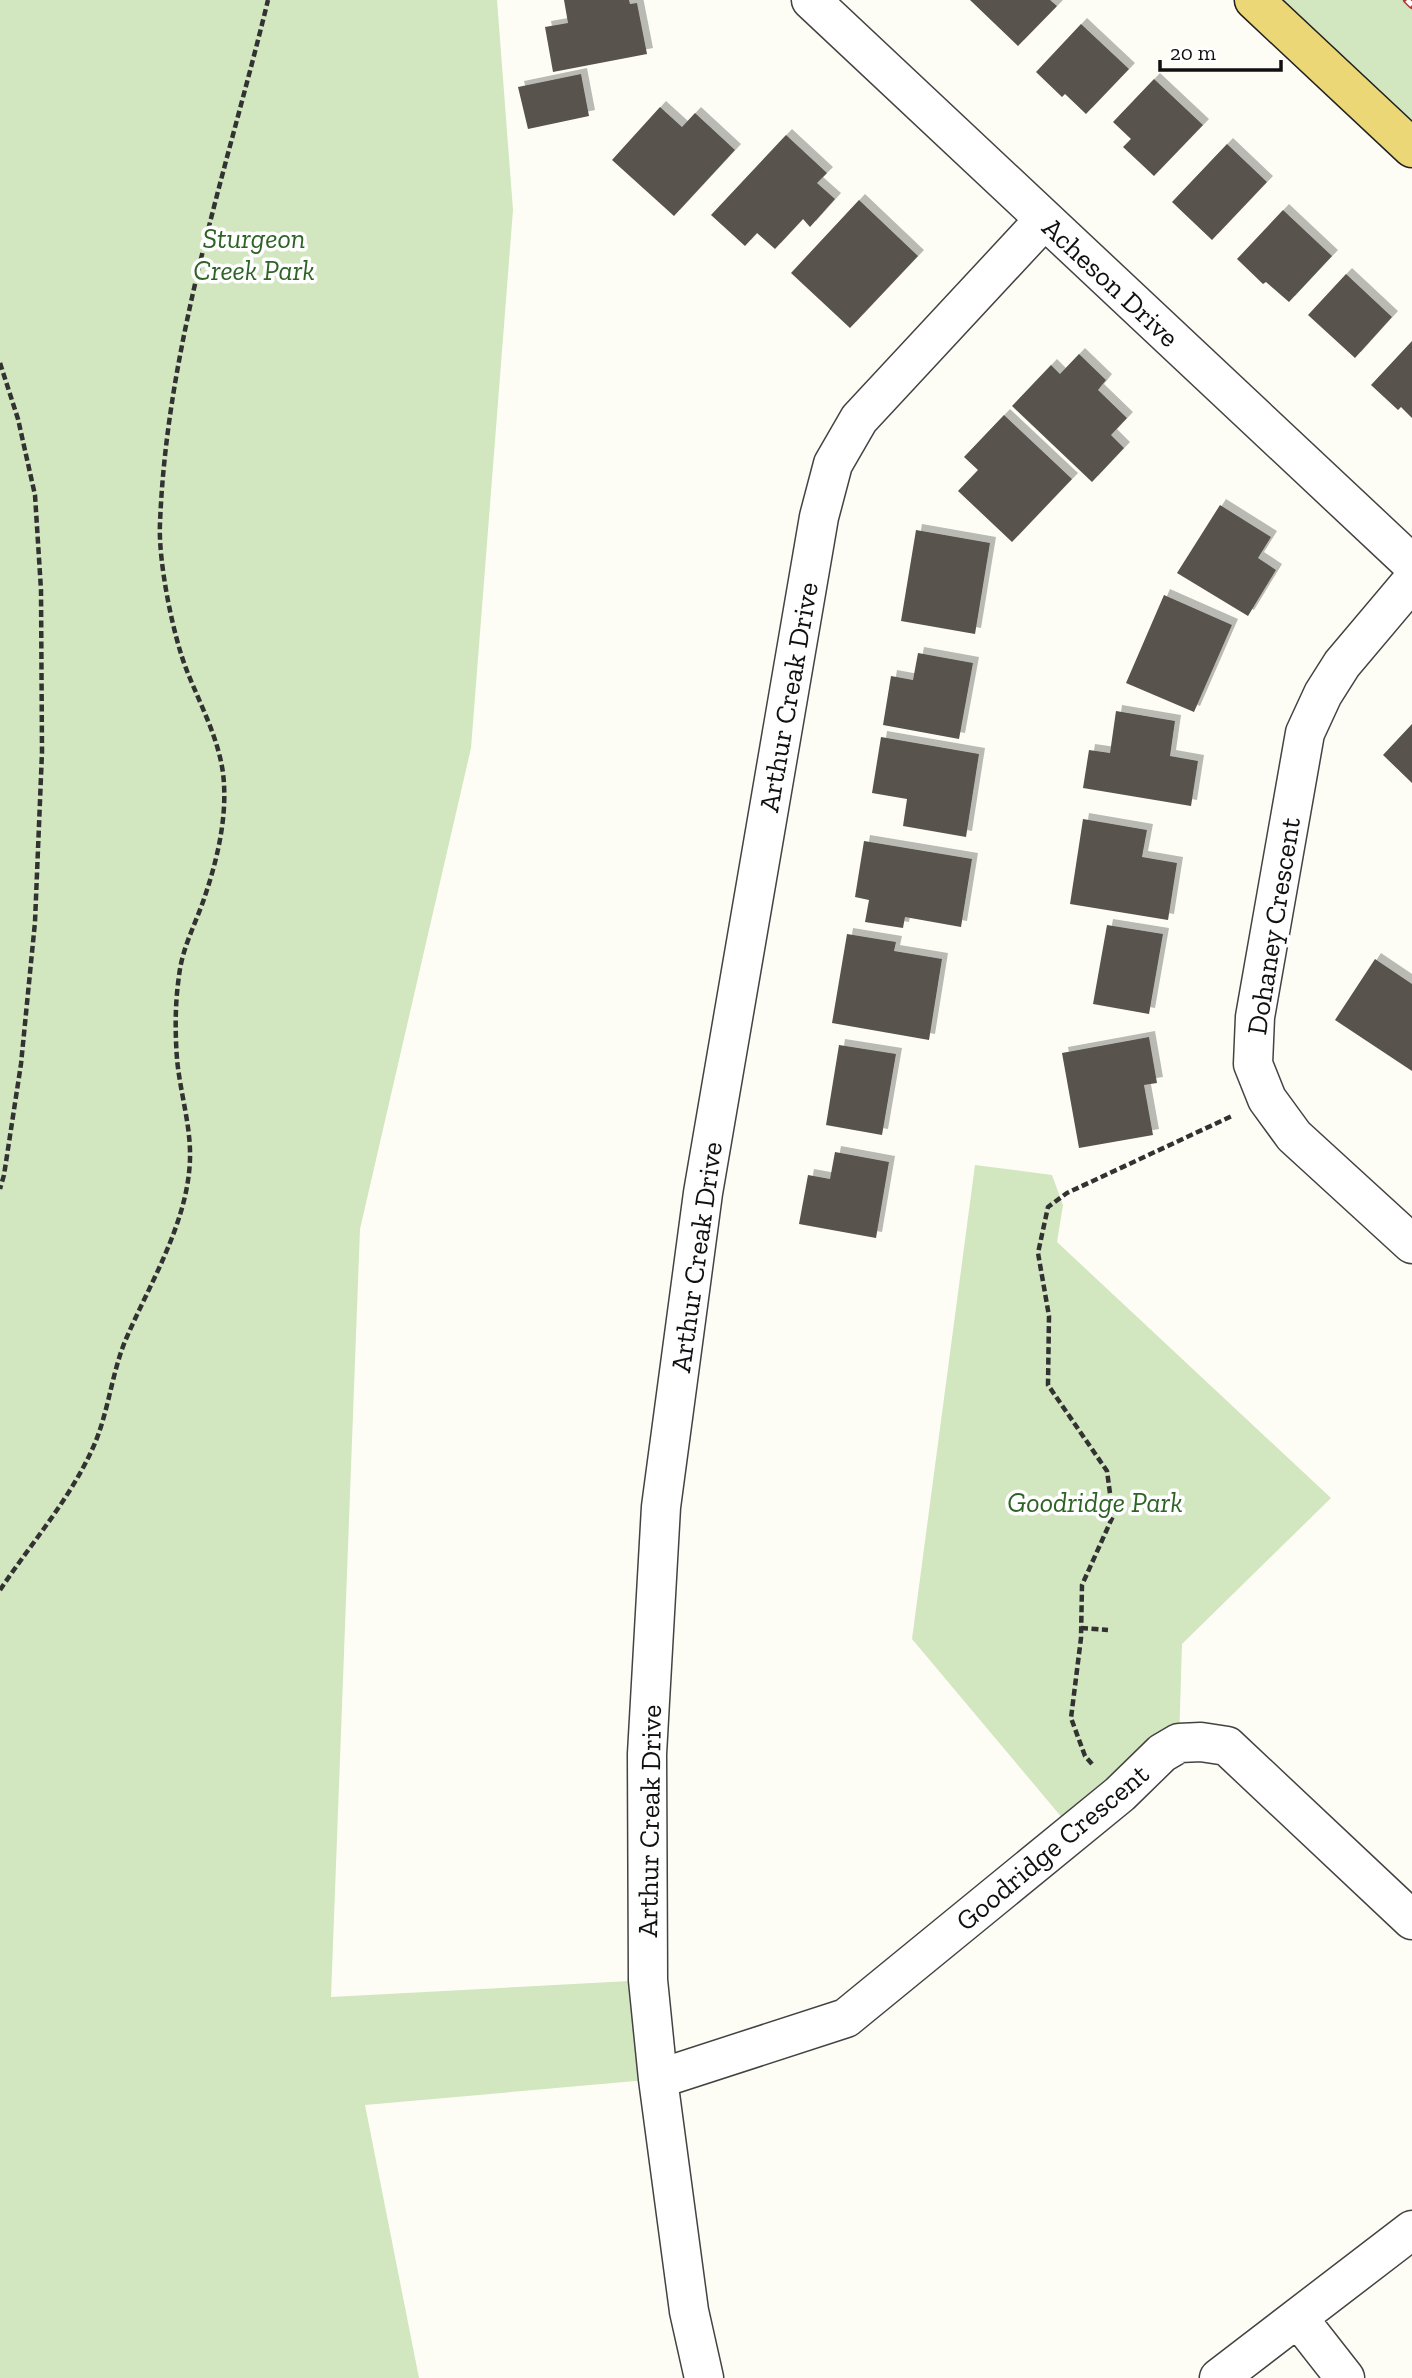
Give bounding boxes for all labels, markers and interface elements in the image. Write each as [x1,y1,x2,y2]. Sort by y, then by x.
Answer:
scale bar [1160,28,1281,72]
text: 20 m [1170,40,1216,65]
street label: Acheson Drive [1036,211,1186,354]
park label: Sturgeon Creek Park [193,222,315,287]
street label: Arthur Creak Drive [752,580,825,815]
street label: Dohaney Crescent [1240,814,1307,1037]
street label: Arthur Creak Drive [664,1140,729,1375]
park label: Goodridge Park [1007,1486,1183,1519]
street label: Arthur Creak Drive [631,1704,668,1938]
street label: Goodridge Crescent [949,1757,1156,1938]

